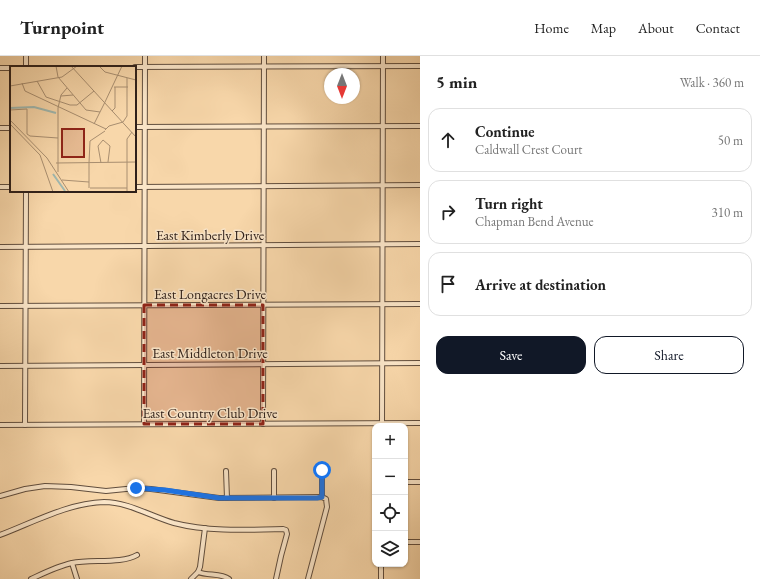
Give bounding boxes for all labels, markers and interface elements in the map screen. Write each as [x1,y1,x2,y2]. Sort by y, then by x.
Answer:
text: Turnpoint [20,15,104,40]
text: Home [534,19,569,37]
text: Map [591,19,616,37]
text: About [638,19,674,37]
text: Contact [696,19,740,37]
inset map [10,66,136,192]
north arrow [324,68,360,104]
text: 5 min [436,71,477,93]
text: Walk · 360 m [680,74,744,91]
text: Continue [475,122,535,141]
icon: ahead [437,129,459,151]
text: 50 m [718,132,743,149]
text: Caldwall Crest Court [475,141,582,158]
text: Turn right [475,194,543,213]
icon: right [437,201,459,223]
text: 310 m [712,204,743,221]
text: Chapman Bend Avenue [475,213,594,230]
street label: East Kimberly Drive [156,226,265,244]
icon: arrive [437,273,459,295]
text: Arrive at destination [475,275,606,294]
street label: East Longacres Drive [154,285,266,303]
button: Save [436,336,586,374]
button: Share [594,336,744,374]
street label: East Middleton Drive [152,344,268,362]
street label: East Country Club Drive [142,404,278,422]
map controls [372,423,408,567]
button: + [372,423,408,459]
button: − [372,459,408,495]
route start [313,461,331,479]
route end [127,479,145,497]
button: locate [372,495,408,531]
button: layers [372,531,408,567]

